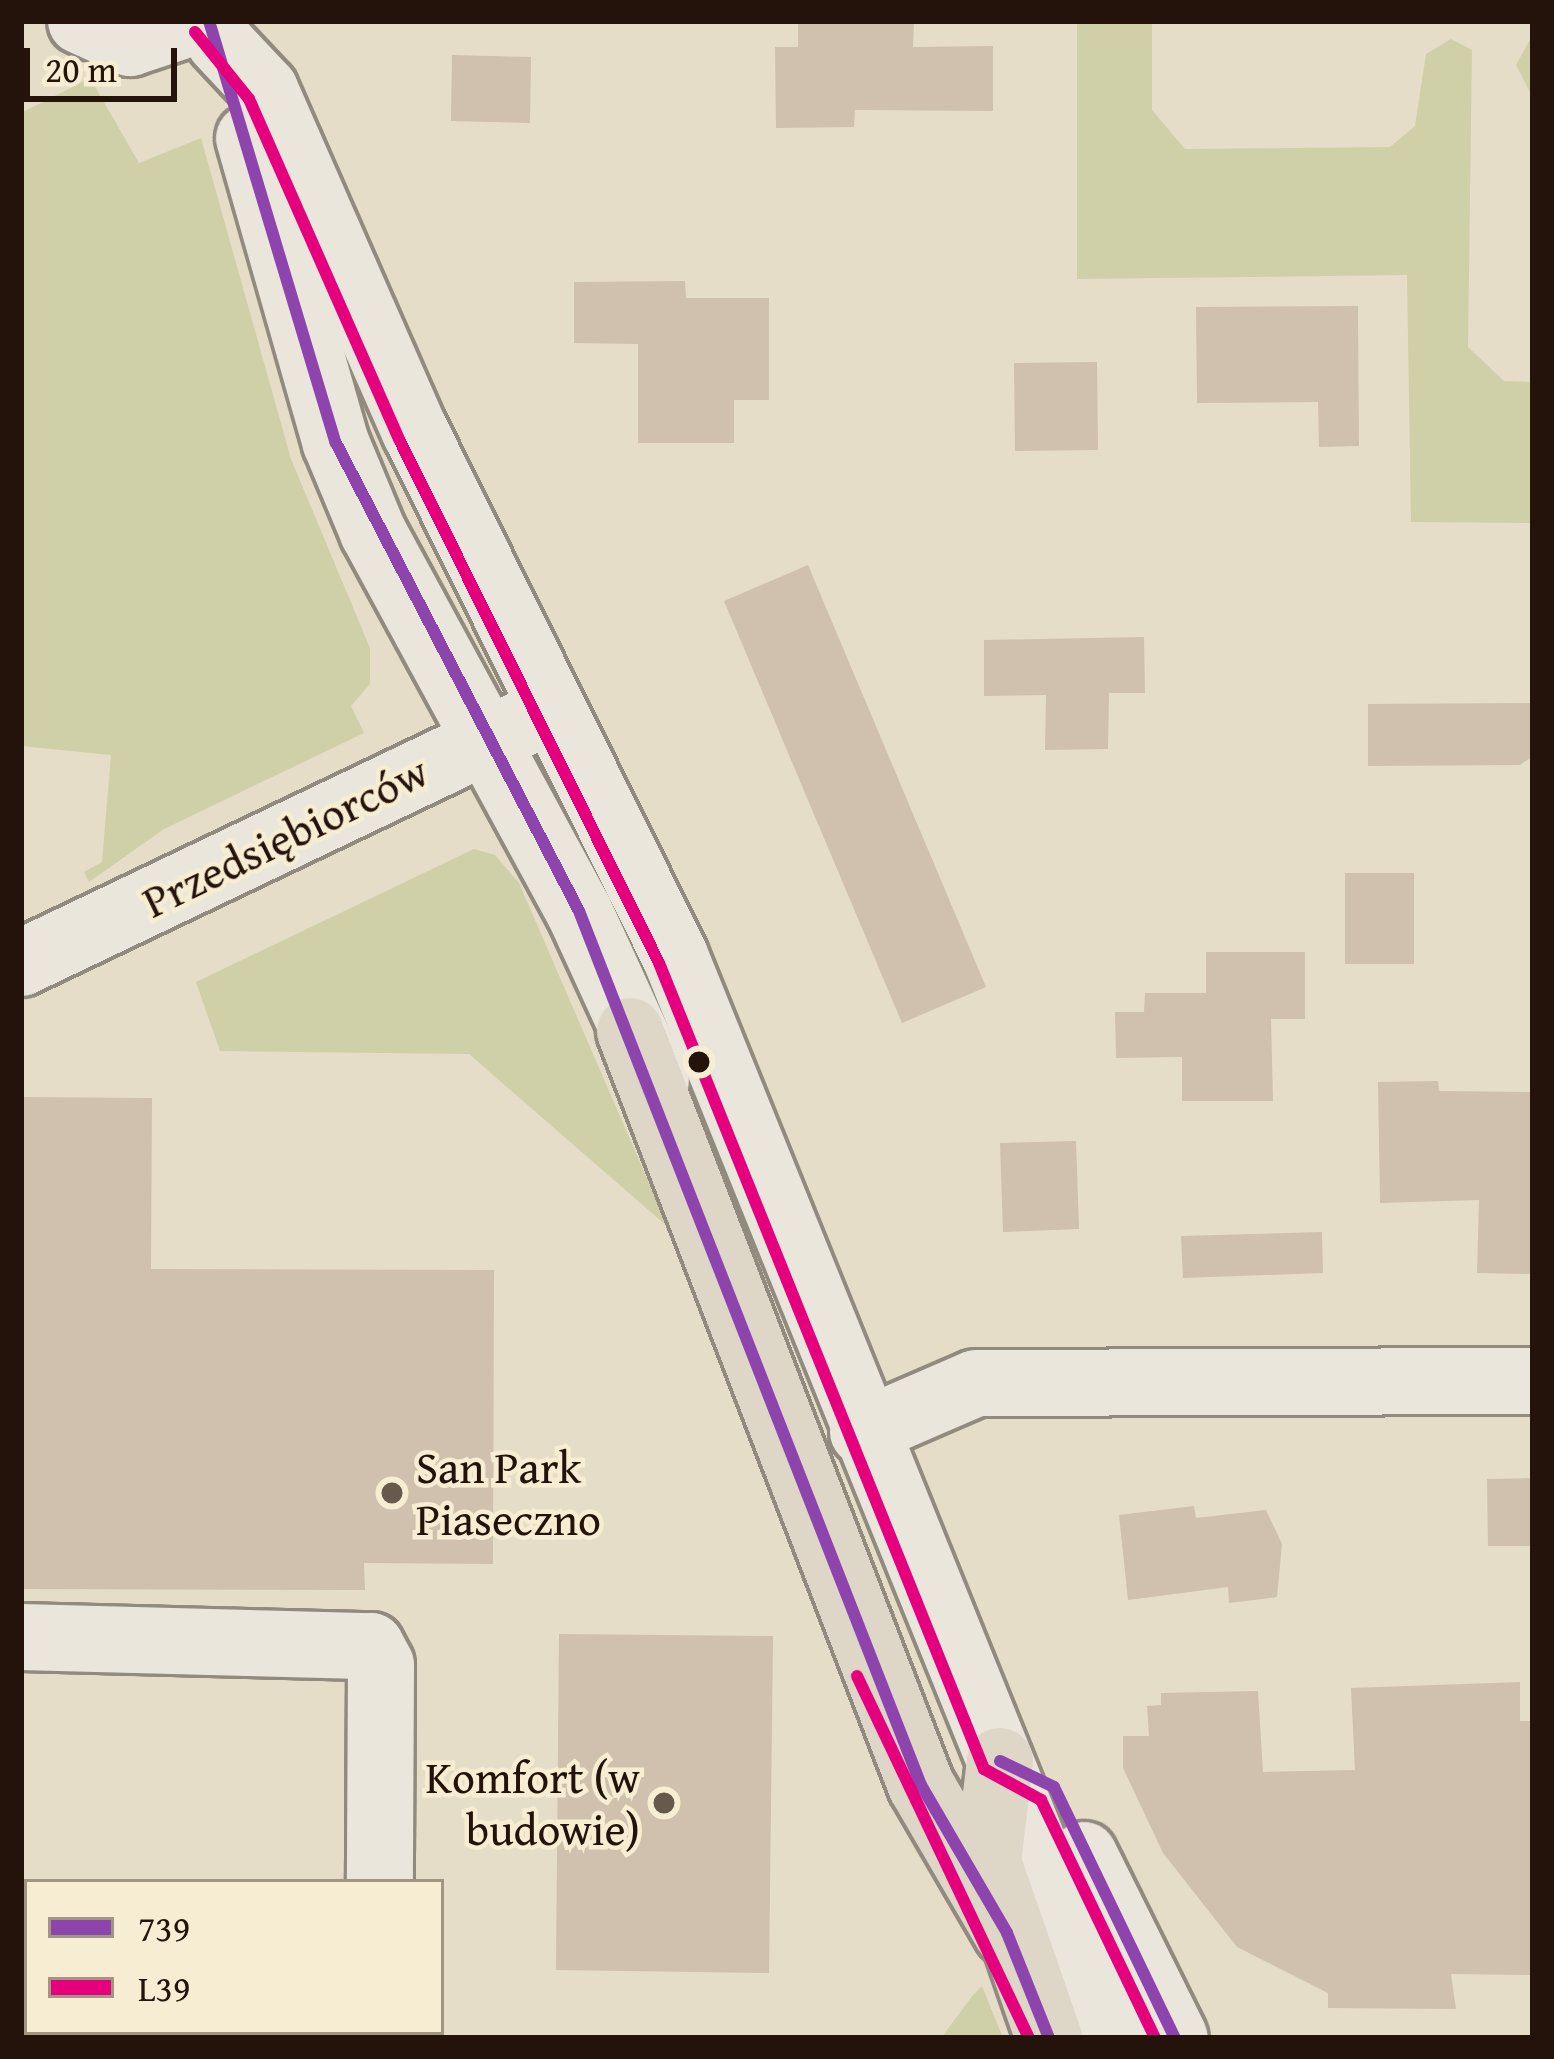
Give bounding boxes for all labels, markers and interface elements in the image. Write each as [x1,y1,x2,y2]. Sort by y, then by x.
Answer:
scale bar [30,24,183,98]
text: 20 m [45,42,117,95]
street label: Przedsiębiorców [133,744,437,928]
unlabelled marker [688,1051,710,1073]
place label: San Park Piaseczno [416,1440,601,1546]
marker: San Park Piaseczno [379,1480,405,1506]
place label: Komfort (w budowie) [425,1750,640,1856]
marker: Komfort (w budowie) [651,1790,677,1816]
legend [24,1879,444,2035]
text: 739 [138,1901,190,1954]
text: L39 [138,1961,190,2014]

